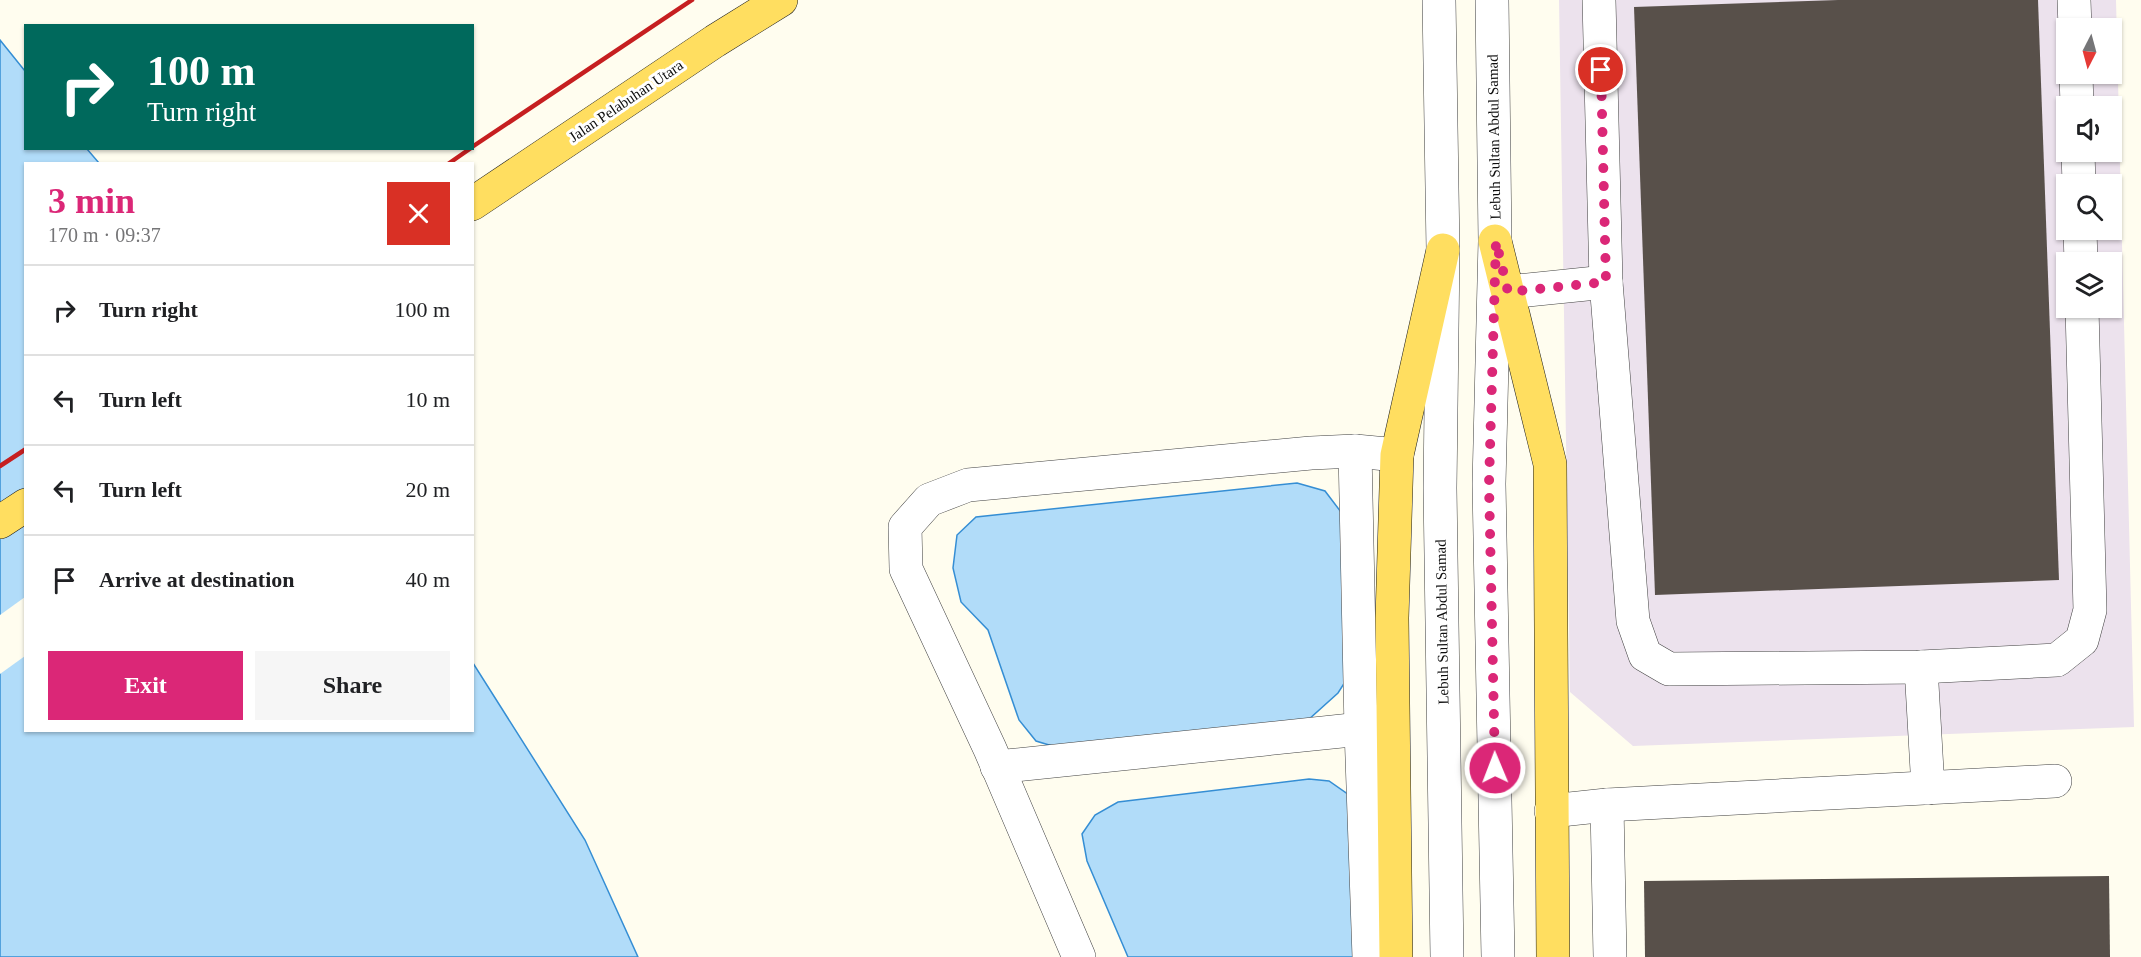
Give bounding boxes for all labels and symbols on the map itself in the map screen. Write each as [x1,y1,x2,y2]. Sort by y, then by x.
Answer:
north arrow [2056,18,2122,84]
pin [1575,44,1626,95]
street label: Lebuh Sultan Abdul Samad [1485,54,1503,220]
street label: Jalan Pelabuhan Utara [566,57,686,145]
street label: Lebuh Sultan Abdul Samad [1433,539,1451,705]
position arrow [1463,736,1527,800]

